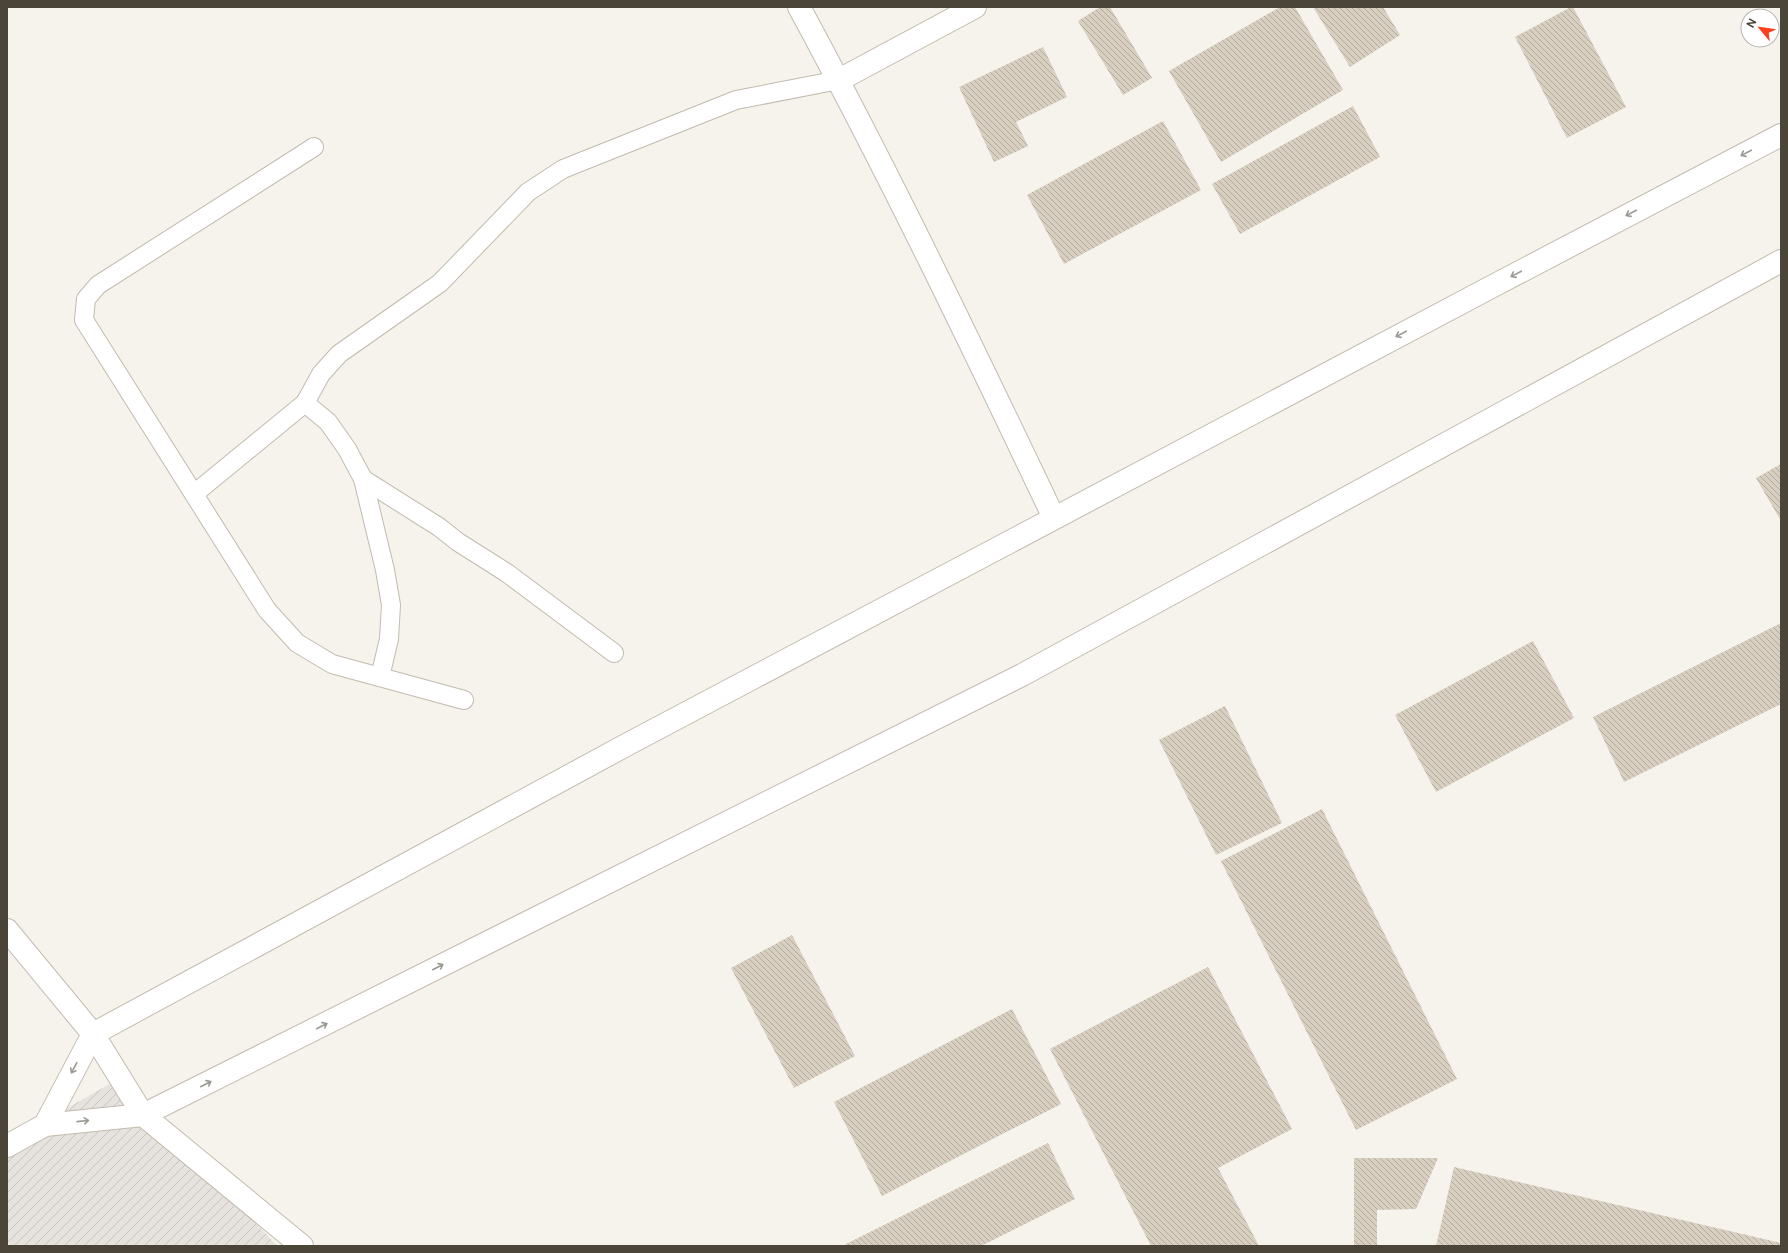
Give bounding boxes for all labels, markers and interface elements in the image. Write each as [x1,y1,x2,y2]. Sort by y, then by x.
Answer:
north arrow [1740,8,1780,48]
text: N [1744,16,1759,30]
one-way arrow [1741,150,1753,158]
one-way arrow [1625,210,1637,218]
one-way arrow [1510,270,1522,278]
one-way arrow [1395,331,1407,339]
one-way arrow [432,963,444,970]
one-way arrow [316,1021,328,1029]
one-way arrow [70,1062,78,1074]
one-way arrow [200,1080,212,1087]
one-way arrow [77,1117,90,1125]

